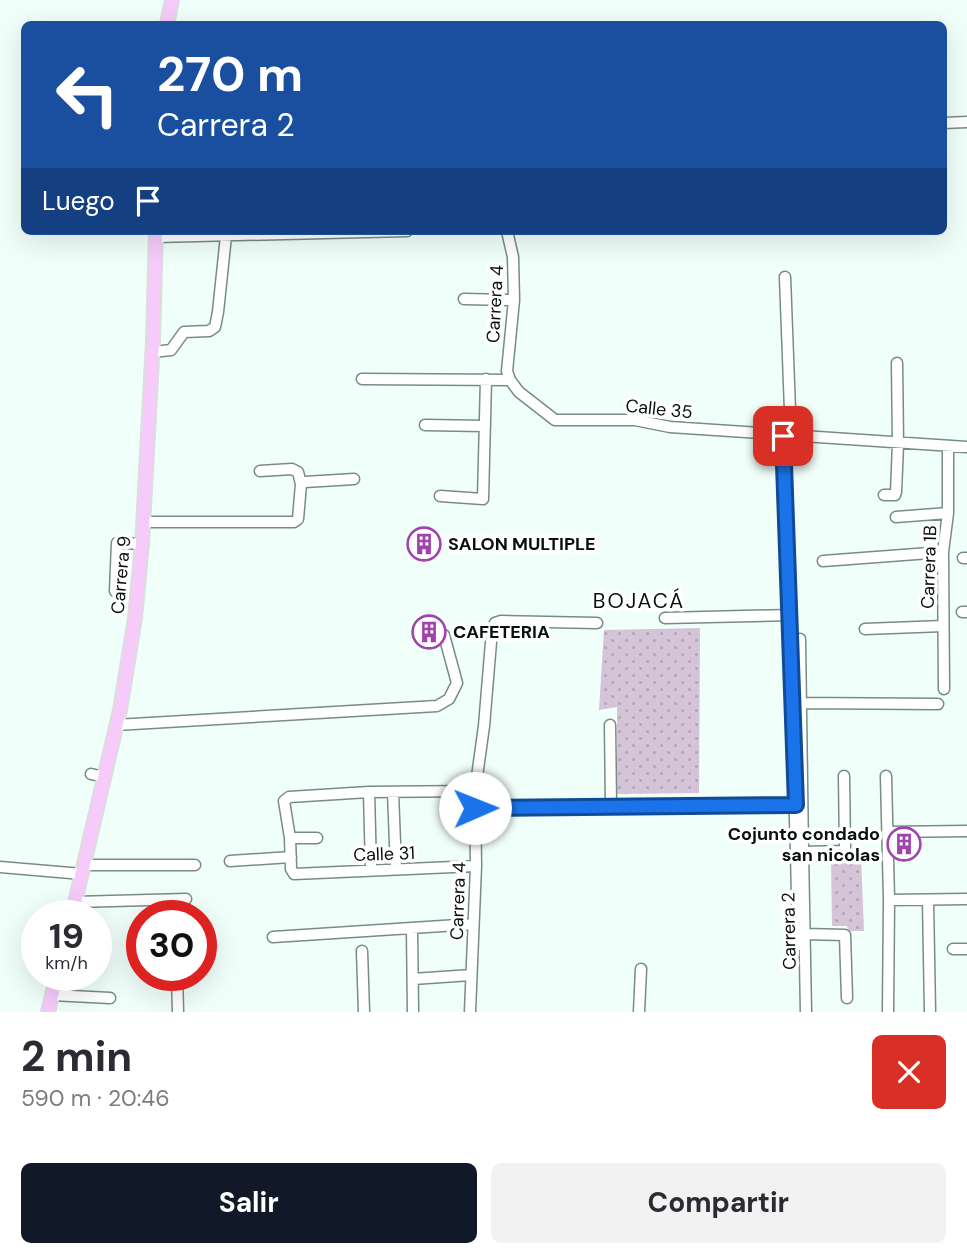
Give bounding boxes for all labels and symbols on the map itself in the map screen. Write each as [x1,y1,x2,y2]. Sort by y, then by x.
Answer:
street label: Carrera 4 [481,264,509,344]
street label: Calle 35 [624,394,694,424]
pin [753,406,813,466]
building icon: SALON MULTIPLE [405,525,443,563]
street label: Carrera 1B [916,525,942,609]
place label: SALON MULTIPLE [448,532,596,556]
street label: Carrera 9 [106,535,136,615]
district label: BOJACÁ [593,587,685,615]
building icon: CAFETERIA [410,613,448,651]
place label: CAFETERIA [453,620,550,644]
position arrow [438,771,512,845]
place label: Cojunto condado san nicolas [728,822,880,867]
building icon: Cojunto condado san nicolas [885,825,923,863]
street label: Calle 31 [353,841,415,867]
street label: Carrera 4 [445,862,471,940]
street label: Carrera 2 [776,892,802,970]
speed limit sign: 30 [126,900,217,991]

